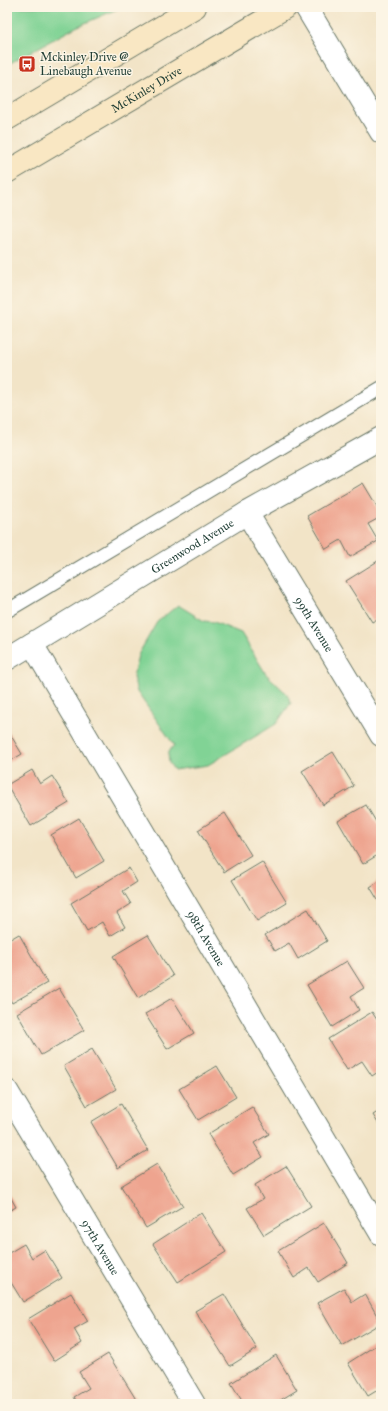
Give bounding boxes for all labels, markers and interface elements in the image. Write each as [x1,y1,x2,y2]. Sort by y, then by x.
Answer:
place label: Mckinley Drive @ Linebaugh Avenue [40,50,132,79]
bus stop icon: Mckinley Drive @ Linebaugh Avenue [17,54,37,74]
street label: McKinley Drive [109,63,184,116]
street label: Greenwood Avenue [148,516,236,577]
street label: 99th Avenue [292,594,336,655]
street label: 98th Avenue [184,908,228,969]
street label: 97th Avenue [78,1217,122,1278]

